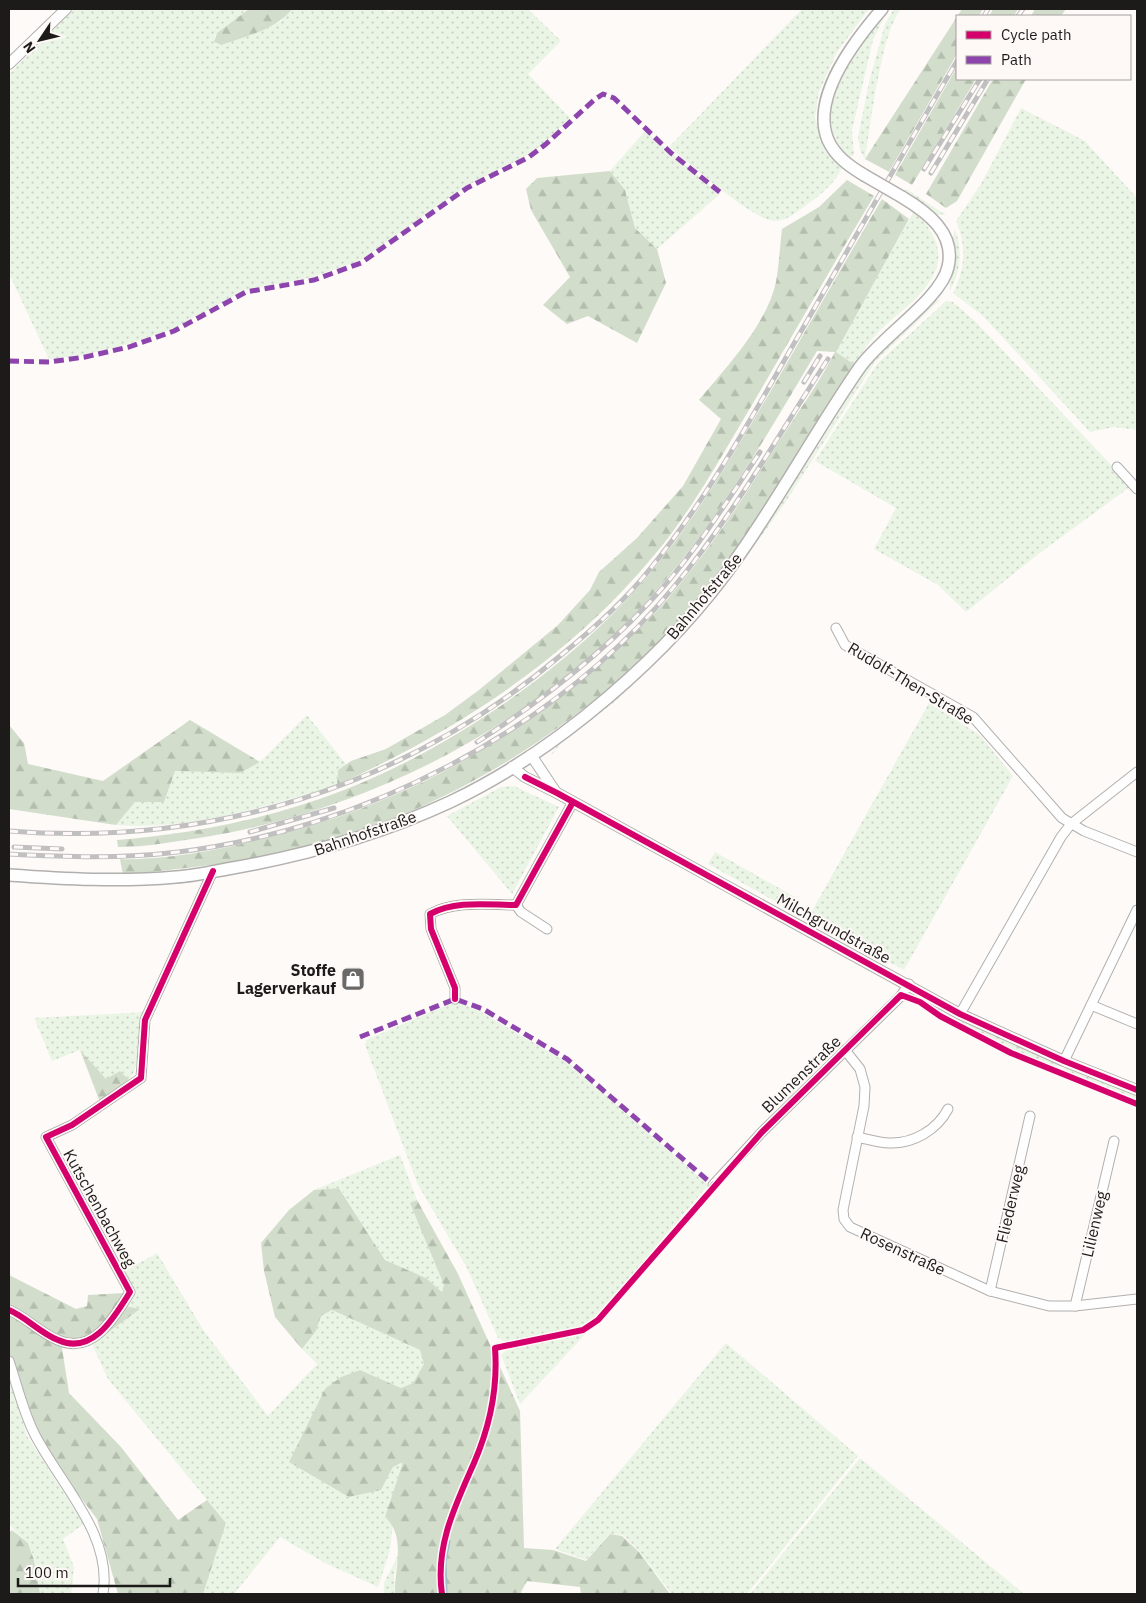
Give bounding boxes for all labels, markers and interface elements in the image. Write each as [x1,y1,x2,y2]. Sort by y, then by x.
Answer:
north arrow [15,15,65,65]
legend [956,15,1131,80]
text: Cycle path [1001,25,1072,44]
text: N [19,38,40,57]
text: Path [1001,50,1032,69]
street label: Bahnhofstraße [662,548,746,643]
street label: Rudolf-Then-Straße [844,638,978,729]
street label: Bahnhofstraße [311,806,419,860]
street label: Milchgrundstraße [774,888,895,968]
place label: Stoffe Lagerverkauf [236,960,336,998]
shop icon: Stoffe Lagerverkauf [340,966,366,992]
street label: Blumenstraße [757,1031,845,1117]
street label: Kutschenbachweg [59,1146,141,1271]
street label: Fliederweg [991,1162,1029,1245]
street label: Lilienweg [1077,1188,1111,1259]
street label: Rosenstraße [857,1223,949,1279]
scale bar [18,1556,170,1588]
text: 100 m [25,1563,69,1582]

